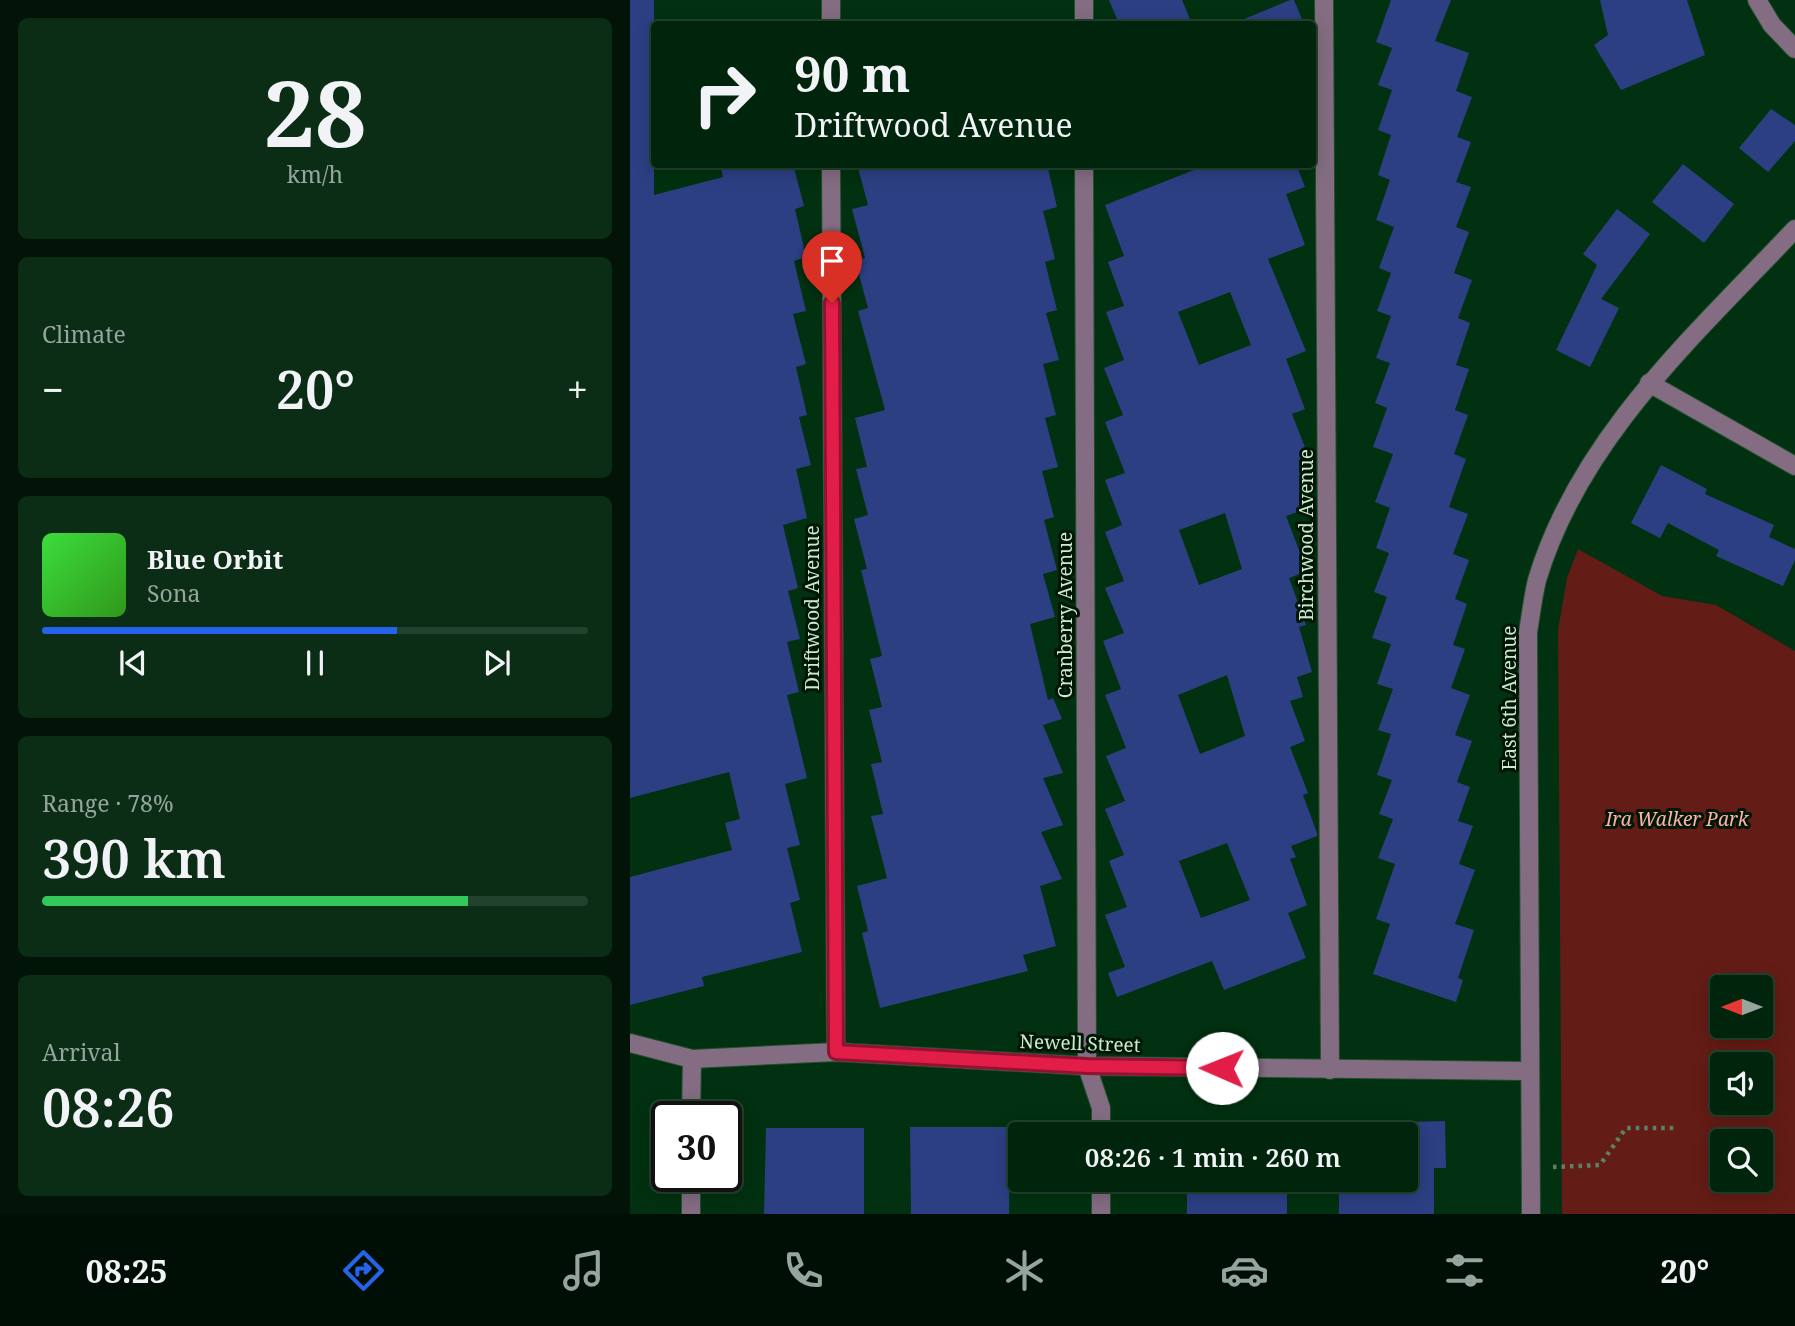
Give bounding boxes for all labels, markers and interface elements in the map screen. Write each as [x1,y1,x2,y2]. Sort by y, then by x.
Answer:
text: 90 m [794,40,910,106]
icon: right [679,49,770,140]
text: 28 [264,50,366,174]
text: Driftwood Avenue [794,103,1073,146]
text: km/h [287,158,343,190]
pin [802,231,862,303]
icon: arrive [813,242,851,280]
text: Climate [42,318,126,350]
text: 20° [276,353,355,424]
text: − [42,363,64,415]
text: + [567,363,588,415]
street label: Birchwood Avenue [1293,449,1319,621]
street label: Driftwood Avenue [799,525,825,691]
street label: Cranberry Avenue [1052,532,1078,698]
text: Blue Orbit [147,541,283,577]
text: Sona [147,577,201,609]
street label: East 6th Avenue [1496,626,1522,770]
icon: previous [114,644,152,682]
icon: pause [296,644,334,682]
icon: next [478,644,516,682]
text: Range · 78% [42,787,174,819]
park label: Ira Walker Park [1604,806,1750,832]
text: 390 km [42,822,226,893]
north arrow [1710,975,1773,1038]
map controls [1710,975,1773,1192]
street label: Newell Street [1019,1028,1141,1058]
position arrow [1185,1031,1259,1105]
text: Arrival [42,1036,121,1068]
button: sound [1710,1052,1773,1115]
text: 08:26 [42,1071,175,1142]
speed limit sign: 30 [651,1101,742,1192]
button: search [1710,1129,1773,1192]
text: 08:26 · 1 min · 260 m [1085,1139,1341,1175]
icon: directions [339,1246,388,1295]
icon: music [559,1246,608,1295]
icon: phone [779,1246,828,1295]
icon: climate [1000,1246,1049,1295]
icon: car [1220,1246,1269,1295]
icon: filters [1440,1246,1489,1295]
text: 08:25 [86,1249,168,1292]
text: 20° [1660,1249,1709,1292]

